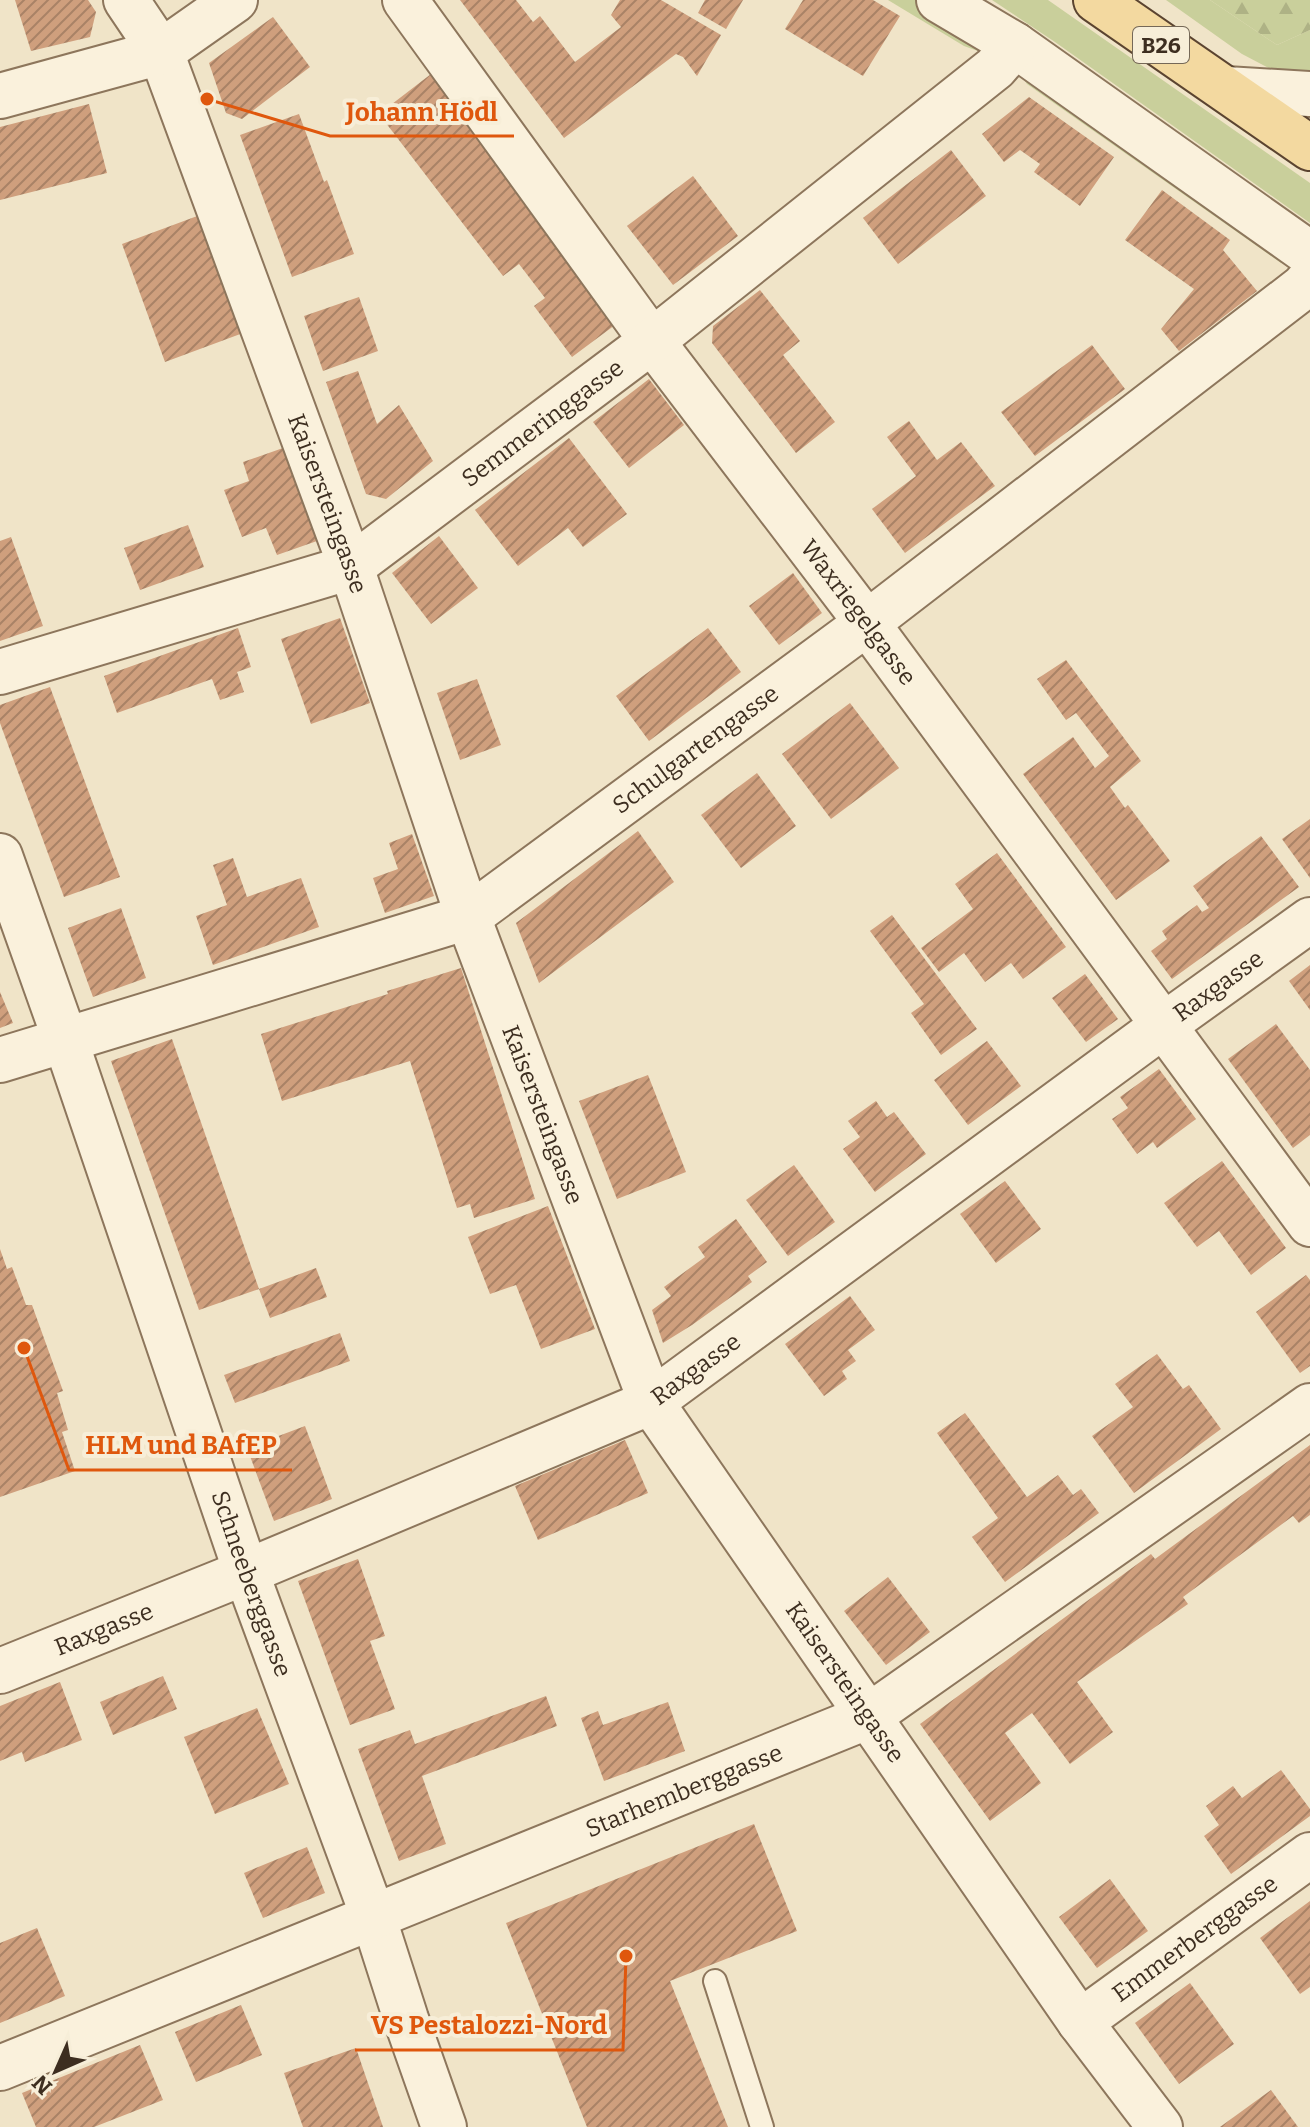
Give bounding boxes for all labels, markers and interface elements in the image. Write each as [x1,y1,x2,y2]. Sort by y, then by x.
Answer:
road number: B26 [1133,27,1189,63]
callout: Johann Hödl [330,86,514,136]
text: Johann Hödl [344,97,498,128]
street label: Semmeringgasse [456,353,629,493]
street label: Kaisersteingasse [282,410,373,597]
street label: Waxriegelgasse [795,534,922,691]
street label: Schulgartengasse [607,679,784,820]
street label: Raxgasse [1168,944,1269,1027]
street label: Kaisersteingasse [496,1021,589,1208]
street label: Raxgasse [646,1327,746,1411]
callout: HLM und BAfEP [69,1420,292,1470]
text: HLM und BAfEP [85,1430,277,1461]
street label: Schneeberggasse [205,1487,297,1681]
street label: Raxgasse [51,1597,157,1661]
street label: Kaisersteingasse [780,1597,910,1768]
street label: Starhemberggasse [581,1739,787,1843]
street label: Emmerberggasse [1107,1869,1283,2008]
callout: VS Pestalozzi-Nord [355,2000,623,2050]
text: VS Pestalozzi-Nord [371,2010,607,2041]
north arrow [16,2031,96,2111]
text: N [27,2069,58,2100]

